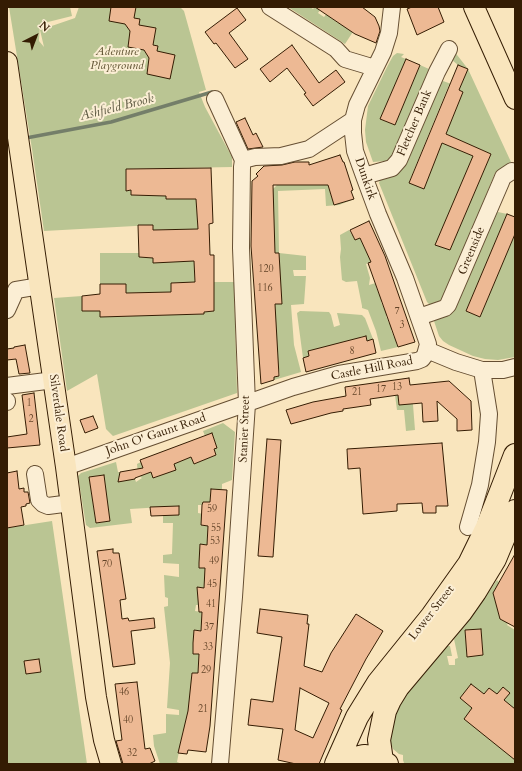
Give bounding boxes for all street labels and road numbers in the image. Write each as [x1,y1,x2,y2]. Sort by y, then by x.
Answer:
street label: Fletcher Bank [395,88,435,158]
street label: Dunkirk [351,156,379,202]
street label: Greenside [455,225,489,277]
street label: Castle Hill Road [330,354,414,384]
street label: Silverdale Road [45,373,71,453]
street label: Stanier Street [237,395,253,463]
street label: John O' Gaunt Road [104,411,208,459]
street label: Lower Street [406,583,458,643]

